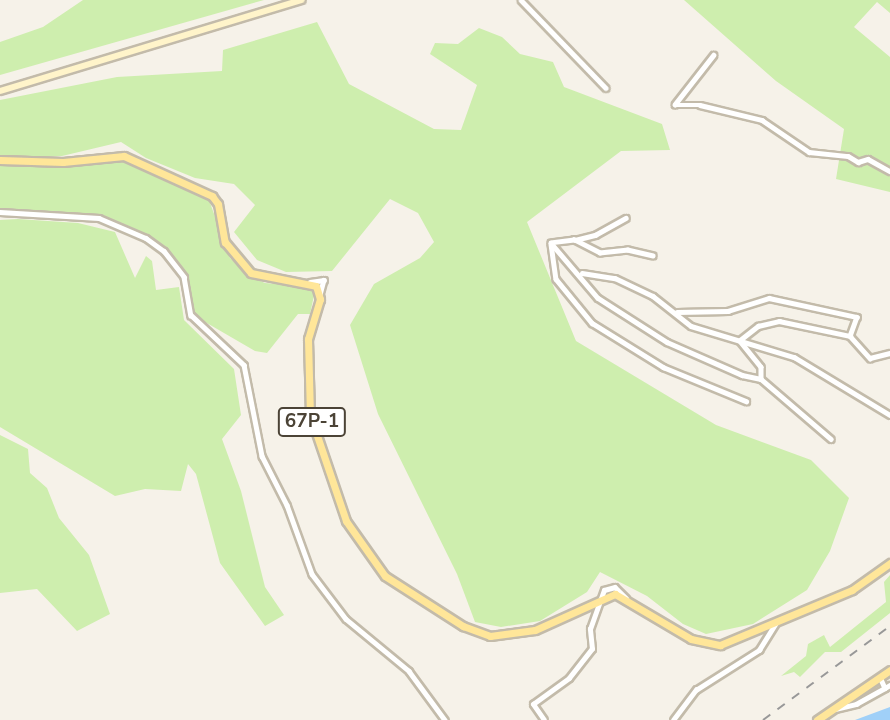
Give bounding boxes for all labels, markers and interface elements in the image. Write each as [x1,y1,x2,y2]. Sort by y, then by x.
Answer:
road number: 67Р-1 [277,406,347,438]

